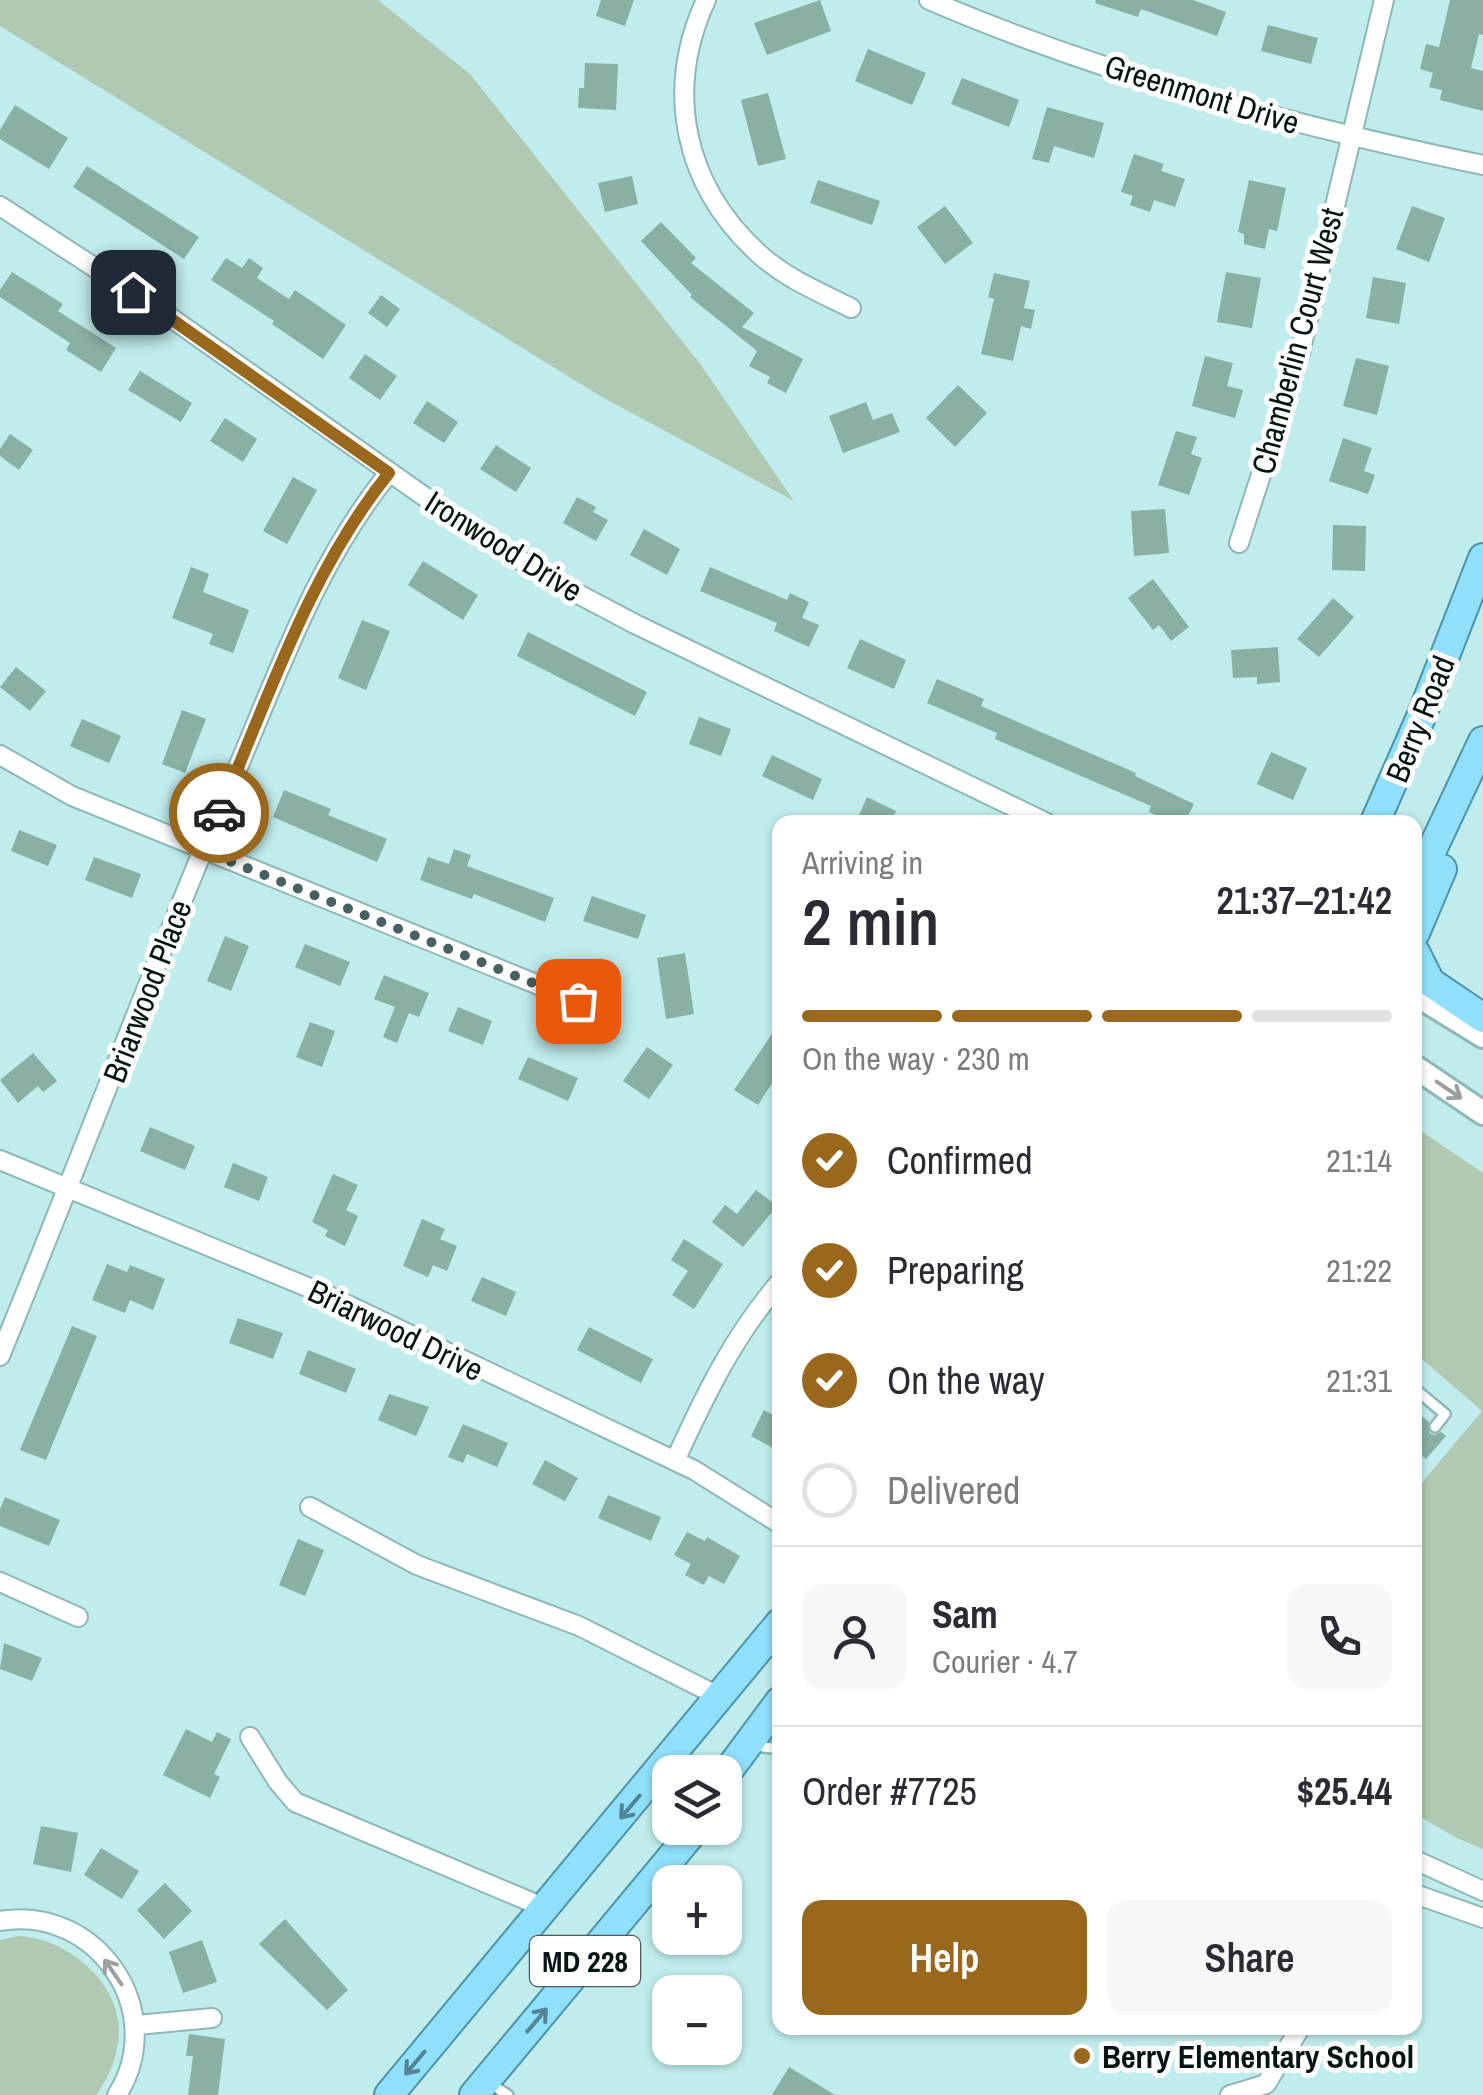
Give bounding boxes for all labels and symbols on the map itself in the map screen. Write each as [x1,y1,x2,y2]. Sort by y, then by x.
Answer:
street label: Greenmont Drive [1099,44,1305,144]
street label: Chamberlin Court West [1241,203,1353,479]
pin [91,250,176,335]
street label: Ironwood Drive [417,481,591,611]
street label: Berry Road [1375,649,1465,789]
courier [169,763,269,863]
street label: Briarwood Place [92,893,202,1089]
pin [536,959,621,1044]
one-way arrow [1435,1079,1462,1100]
street label: Briarwood Drive [301,1269,491,1391]
one-way arrow [619,1793,641,1819]
road number: MD 228 [530,1936,640,1986]
one-way arrow [103,1959,124,1986]
one-way arrow [525,2007,547,2033]
place label: Berry Elementary School [1102,2035,1414,2078]
marker: Berry Elementary School [1071,2045,1093,2067]
one-way arrow [404,2049,426,2075]

